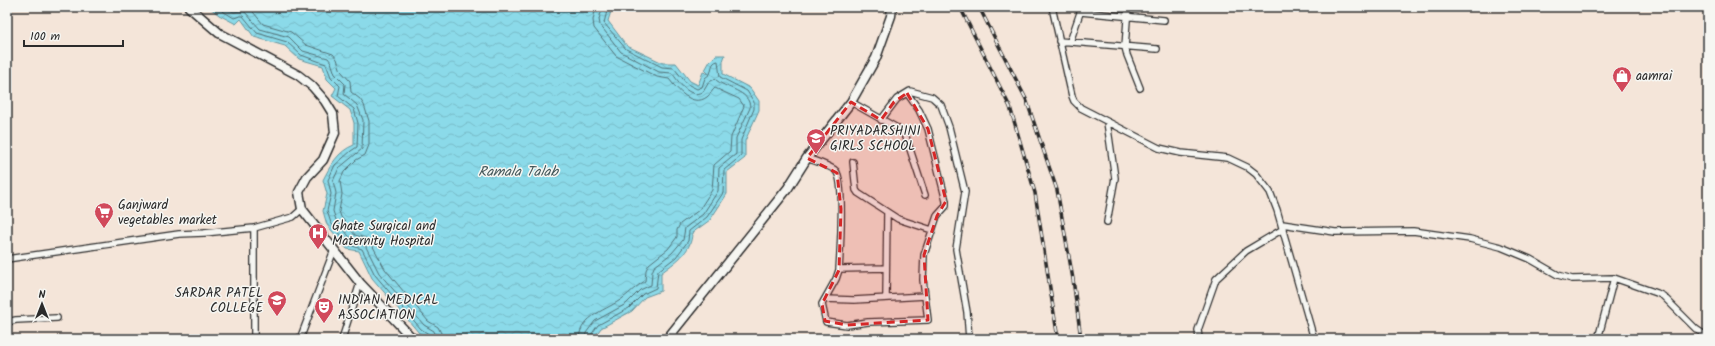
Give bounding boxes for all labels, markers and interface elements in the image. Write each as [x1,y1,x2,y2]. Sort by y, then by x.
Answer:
scale bar [24,22,123,48]
text: 100 m [30,27,61,46]
shop icon: aamrai [1611,65,1633,93]
place label: aamrai [1636,66,1673,87]
place label: PRIYADARSHINI GIRLS SCHOOL [830,121,920,157]
school or university icon: PRIYADARSHINI GIRLS SCHOOL [805,127,827,155]
water label: Ramala Talab [478,161,559,183]
place label: Ganjward vegetables market [118,195,218,231]
supermarket icon: Ganjward vegetables market [93,201,115,229]
place label: Ghate Surgical and Maternity Hospital [332,216,436,252]
hospital icon: Ghate Surgical and Maternity Hospital [307,222,329,250]
place label: SARDAR PATEL COLLEGE [175,283,263,319]
north arrow [22,284,62,324]
text: N [39,286,46,304]
school or university icon: SARDAR PATEL COLLEGE [266,289,288,317]
place label: INDIAN MEDICAL ASSOCIATION [338,290,438,326]
theatre icon: INDIAN MEDICAL ASSOCIATION [313,296,335,324]

